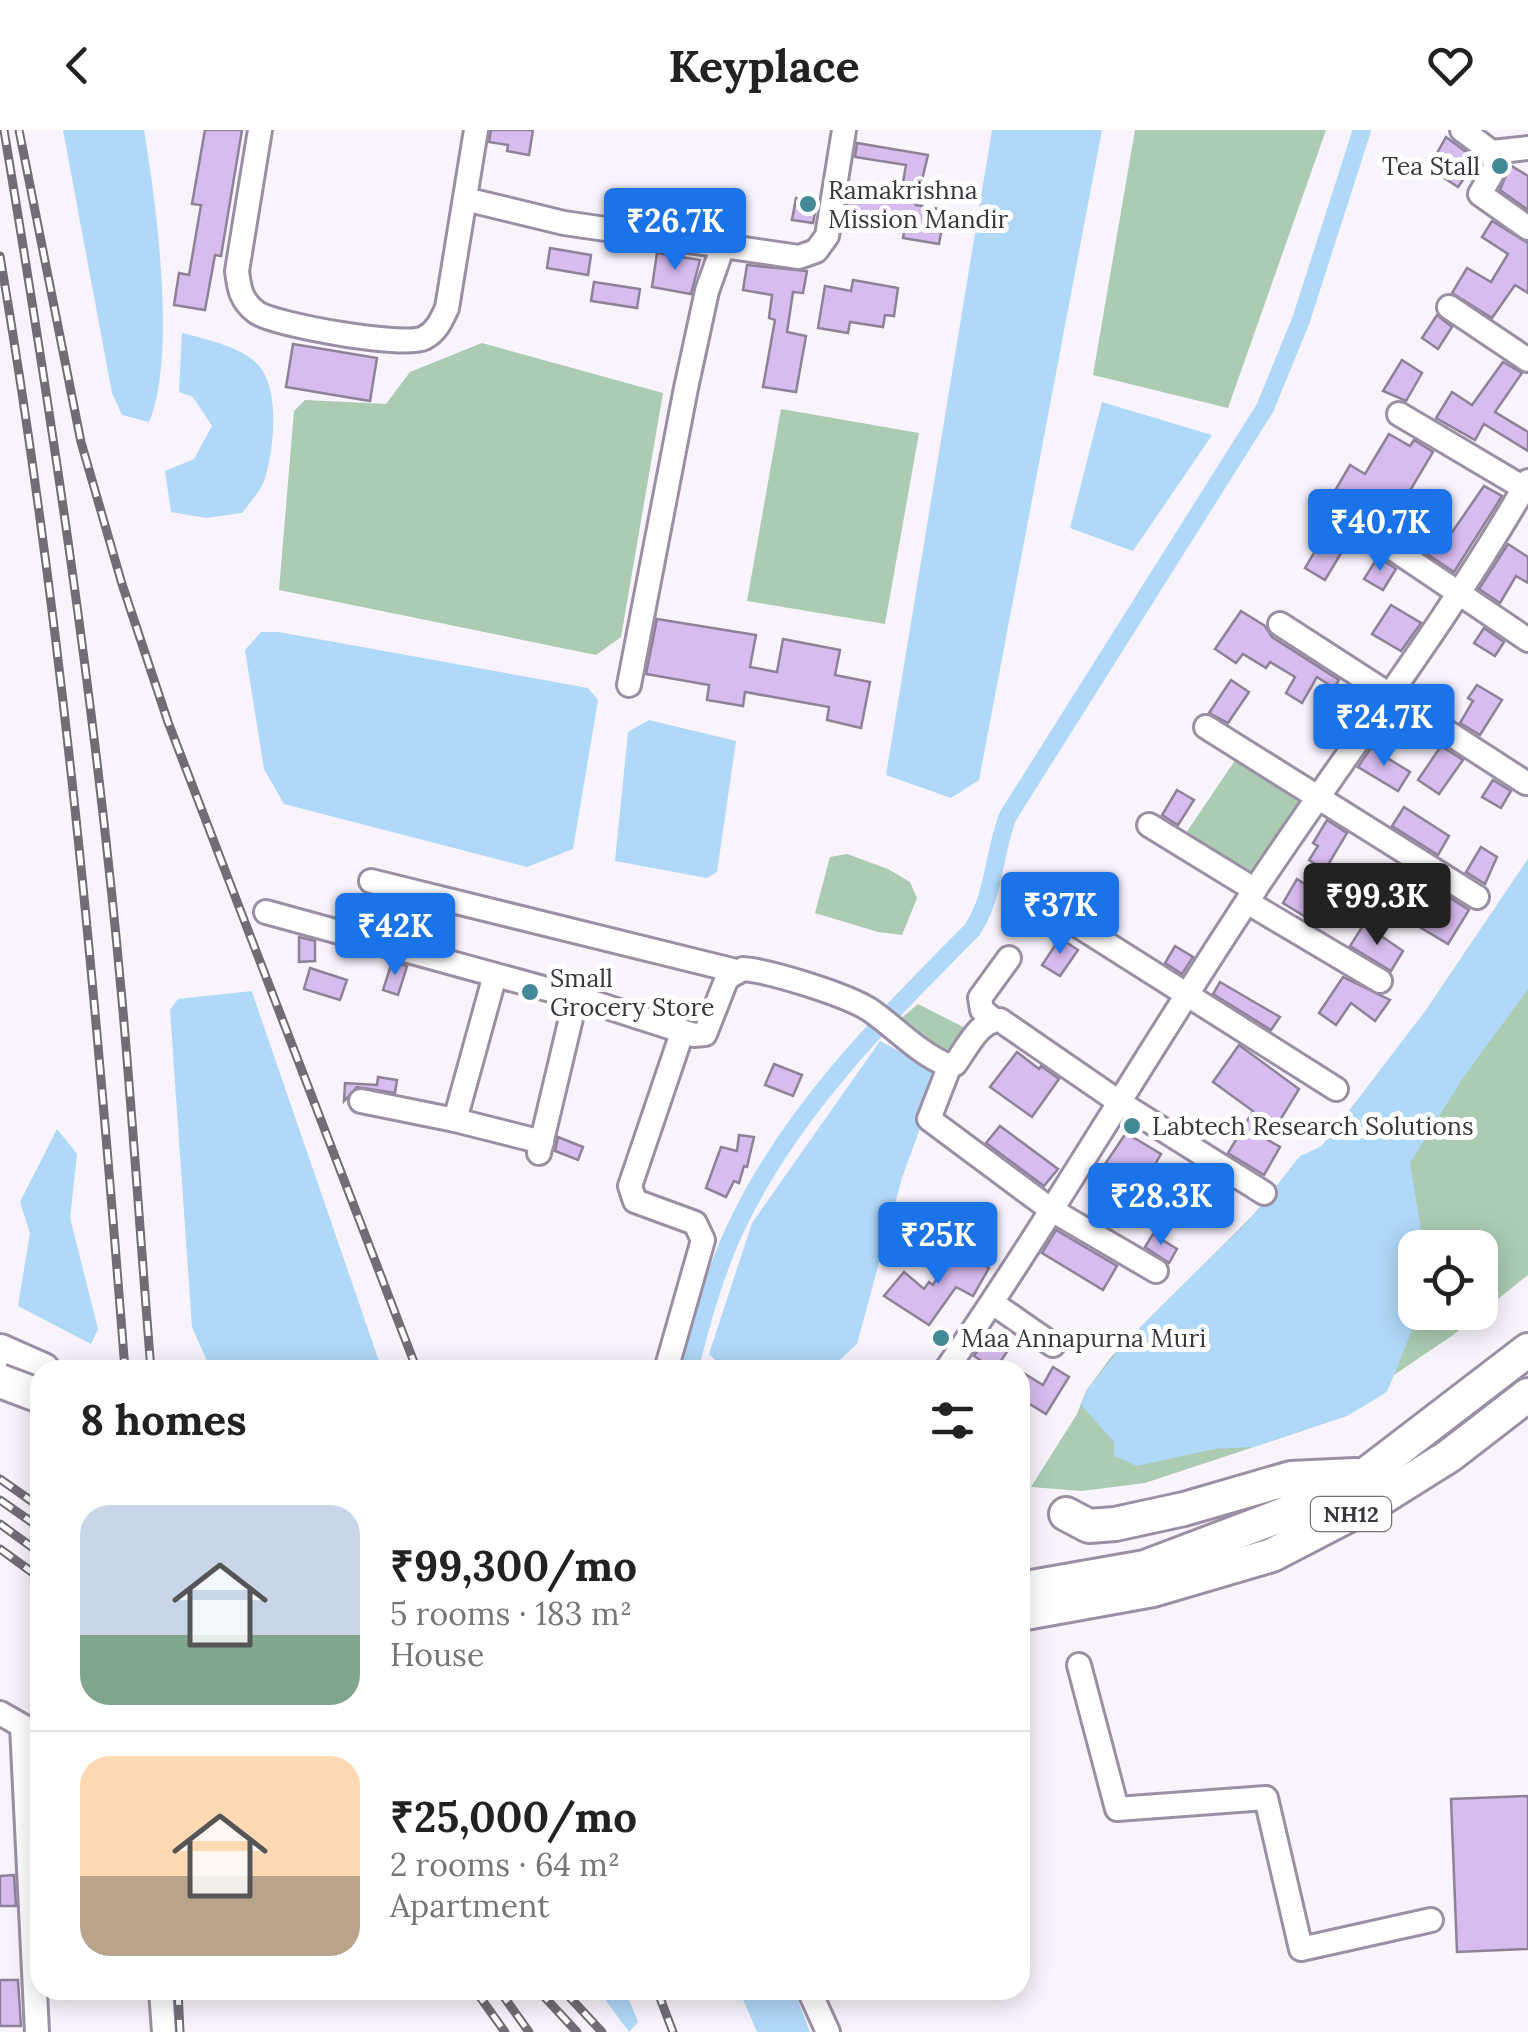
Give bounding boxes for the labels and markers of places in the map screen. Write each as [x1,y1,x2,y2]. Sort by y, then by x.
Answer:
place label: Tea Stall [1382,150,1480,182]
marker: Tea Stall [1489,155,1511,177]
place label: Ramakrishna Mission Mandir [828,174,1009,235]
pin: ₹26.7K [594,188,756,273]
marker: Ramakrishna Mission Mandir [797,193,819,215]
pin: ₹40.7K [1299,489,1461,574]
pin: ₹24.7K [1303,684,1465,769]
pin: ₹99.3K [1296,863,1458,948]
pin: ₹37K [1001,872,1119,957]
pin: ₹42K [336,893,454,978]
place label: Small Grocery Store [550,962,715,1023]
marker: Small Grocery Store [519,981,541,1003]
place label: Labtech Research Solutions [1152,1110,1474,1142]
marker: Labtech Research Solutions [1121,1115,1143,1137]
pin: ₹28.3K [1080,1163,1242,1248]
pin: ₹25K [879,1202,997,1287]
place label: Maa Annapurna Muri [961,1322,1206,1354]
marker: Maa Annapurna Muri [930,1327,952,1349]

